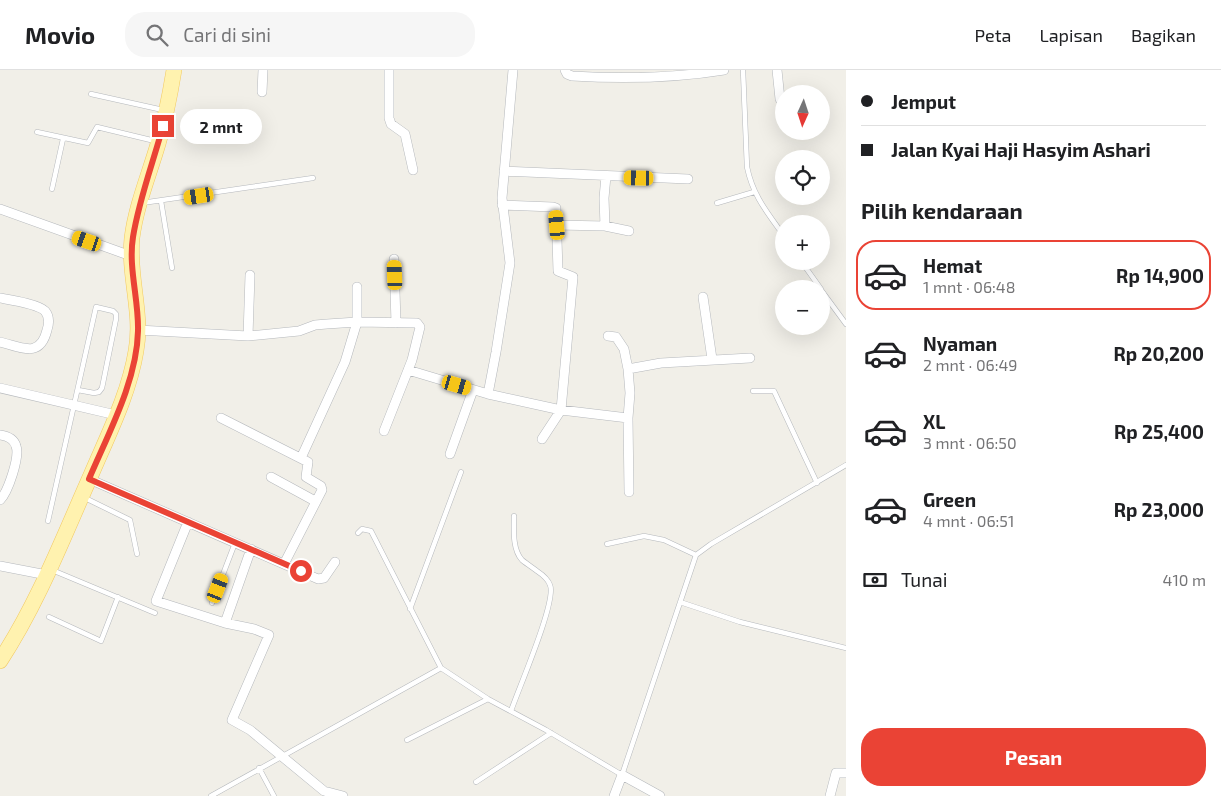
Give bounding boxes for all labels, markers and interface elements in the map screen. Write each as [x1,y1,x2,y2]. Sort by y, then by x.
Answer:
search box [125,12,475,57]
text: Movio [25,20,95,49]
icon: search [143,21,171,49]
text: Cari di sini [183,23,271,46]
text: Peta [974,24,1011,46]
text: Lapisan [1039,24,1103,46]
text: Bagikan [1131,24,1196,46]
north arrow [775,85,830,140]
map controls [775,85,830,335]
text: Jemput [891,90,956,113]
callout: 2 mnt [180,108,263,144]
route end [152,115,174,137]
text: 2 mnt [199,117,243,136]
text: Jalan Kyai Haji Hasyim Ashari [891,138,1151,161]
button: locate [775,150,830,205]
car [623,170,654,186]
car [183,186,214,206]
text: Pilih kendaraan [861,197,1023,223]
car [548,209,565,241]
button: + [775,215,830,270]
car [70,229,103,253]
icon: car [863,253,908,298]
text: Hemat [923,254,982,277]
car [386,260,403,290]
text: Rp 14,900 [1116,264,1204,287]
text: 1 mnt · 06:48 [923,277,1015,296]
button: − [775,280,830,335]
icon: car [863,331,908,376]
text: Nyaman [923,332,997,355]
text: Rp 20,200 [1114,342,1204,365]
text: 2 mnt · 06:49 [923,355,1017,374]
car [440,374,473,396]
icon: car [863,409,908,454]
text: XL [923,410,945,433]
text: Rp 25,400 [1114,420,1204,443]
text: 3 mnt · 06:50 [923,433,1017,452]
icon: car [863,487,908,532]
text: Green [923,488,976,511]
text: Rp 23,000 [1114,498,1204,521]
text: 4 mnt · 06:51 [923,511,1014,530]
route start [290,560,312,582]
icon: cash [861,566,889,594]
text: Tunai [901,568,947,591]
text: 410 m [1163,570,1206,589]
car [205,571,230,605]
button: Pesan [861,728,1206,786]

